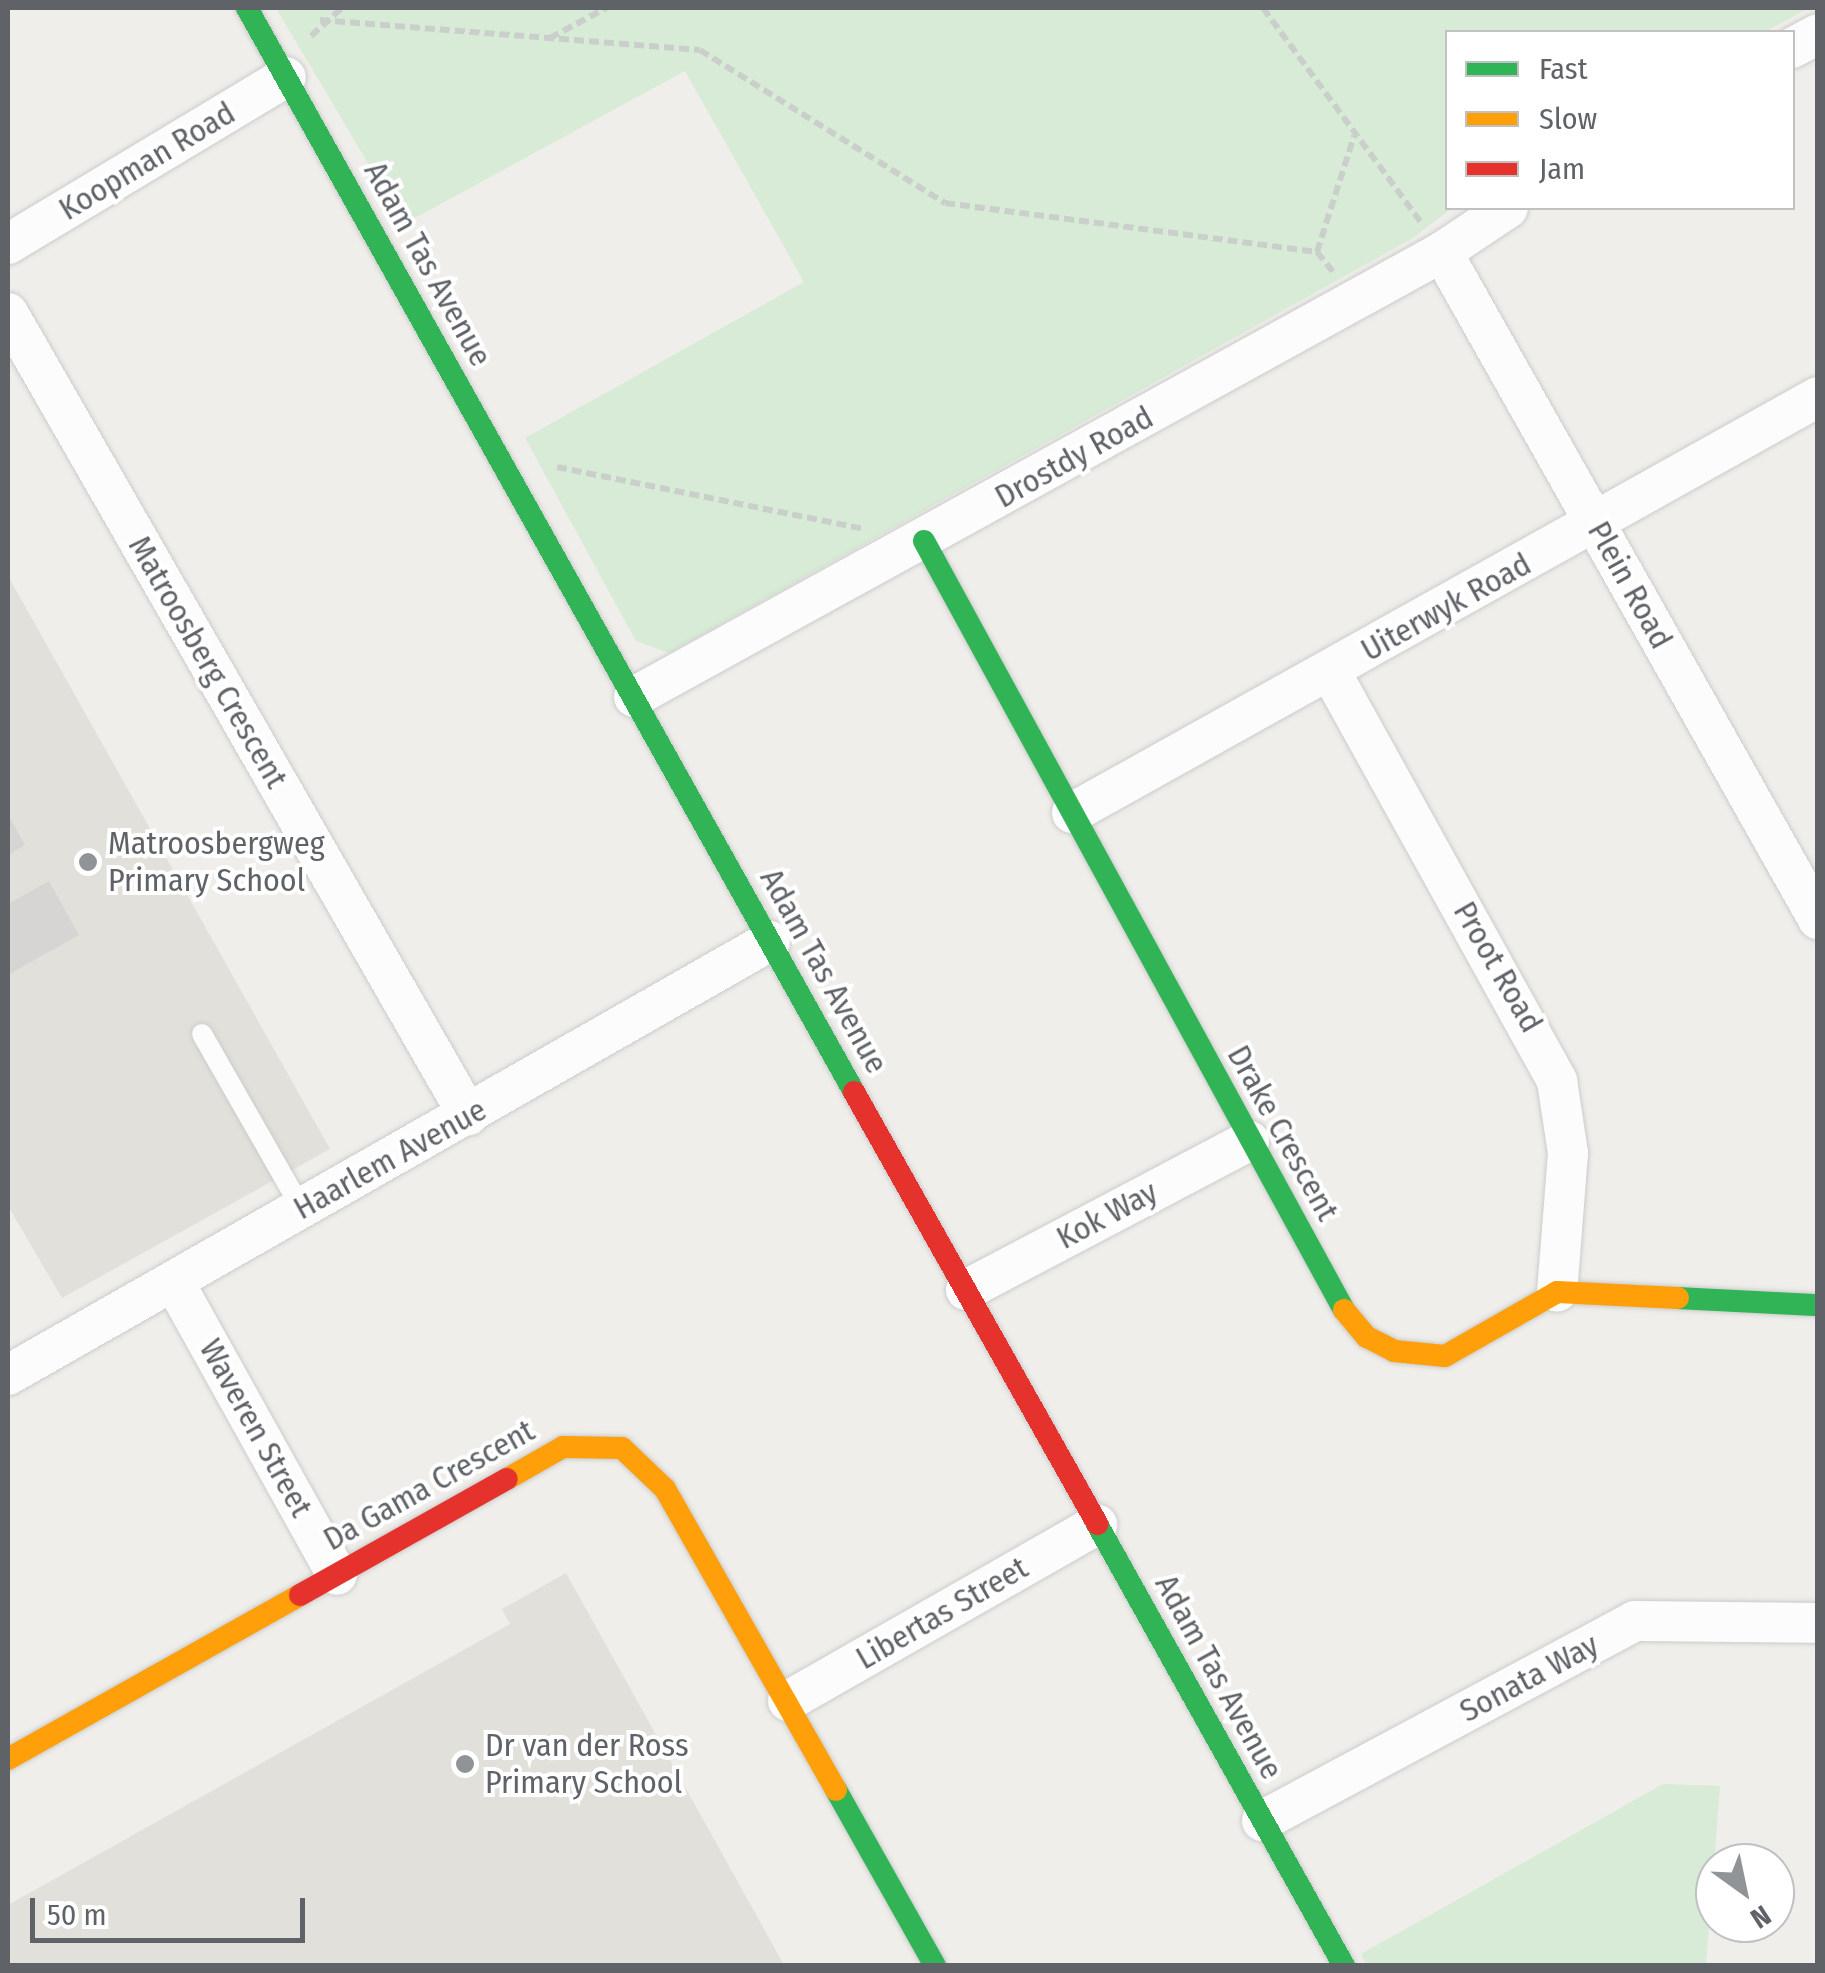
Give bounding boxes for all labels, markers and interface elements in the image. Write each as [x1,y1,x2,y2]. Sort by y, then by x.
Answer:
legend [1445,30,1795,210]
text: Fast [1539,51,1587,87]
street label: Koopman Road [52,94,242,228]
text: Slow [1539,101,1597,137]
text: Jam [1539,151,1585,187]
street label: Adam Tas Avenue [356,155,500,373]
street label: Drostdy Road [988,398,1160,516]
street label: Plein Road [1579,515,1681,655]
street label: Matroosberg Crescent [120,529,296,795]
street label: Uiterwyk Road [1355,545,1537,669]
place label: Matroosbergweg Primary School [108,825,325,900]
marker: Matroosbergweg Primary School [77,851,99,873]
street label: Adam Tas Avenue [752,862,896,1080]
street label: Proot Road [1445,895,1551,1039]
street label: Drake Crescent [1219,1039,1347,1227]
street label: Haarlem Avenue [287,1090,493,1228]
street label: Kok Way [1050,1173,1164,1257]
street label: Waveren Street [191,1332,321,1524]
street label: Da Gama Crescent [317,1411,541,1559]
street label: Libertas Street [849,1548,1035,1678]
street label: Adam Tas Avenue [1147,1568,1291,1786]
street label: Sonata Way [1453,1626,1605,1730]
place label: Dr van der Ross Primary School [485,1727,689,1802]
marker: Dr van der Ross Primary School [454,1753,476,1775]
north arrow [1695,1843,1795,1943]
scale bar [35,1878,310,1940]
text: 50 m [47,1897,107,1933]
text: N [1744,1898,1777,1935]

